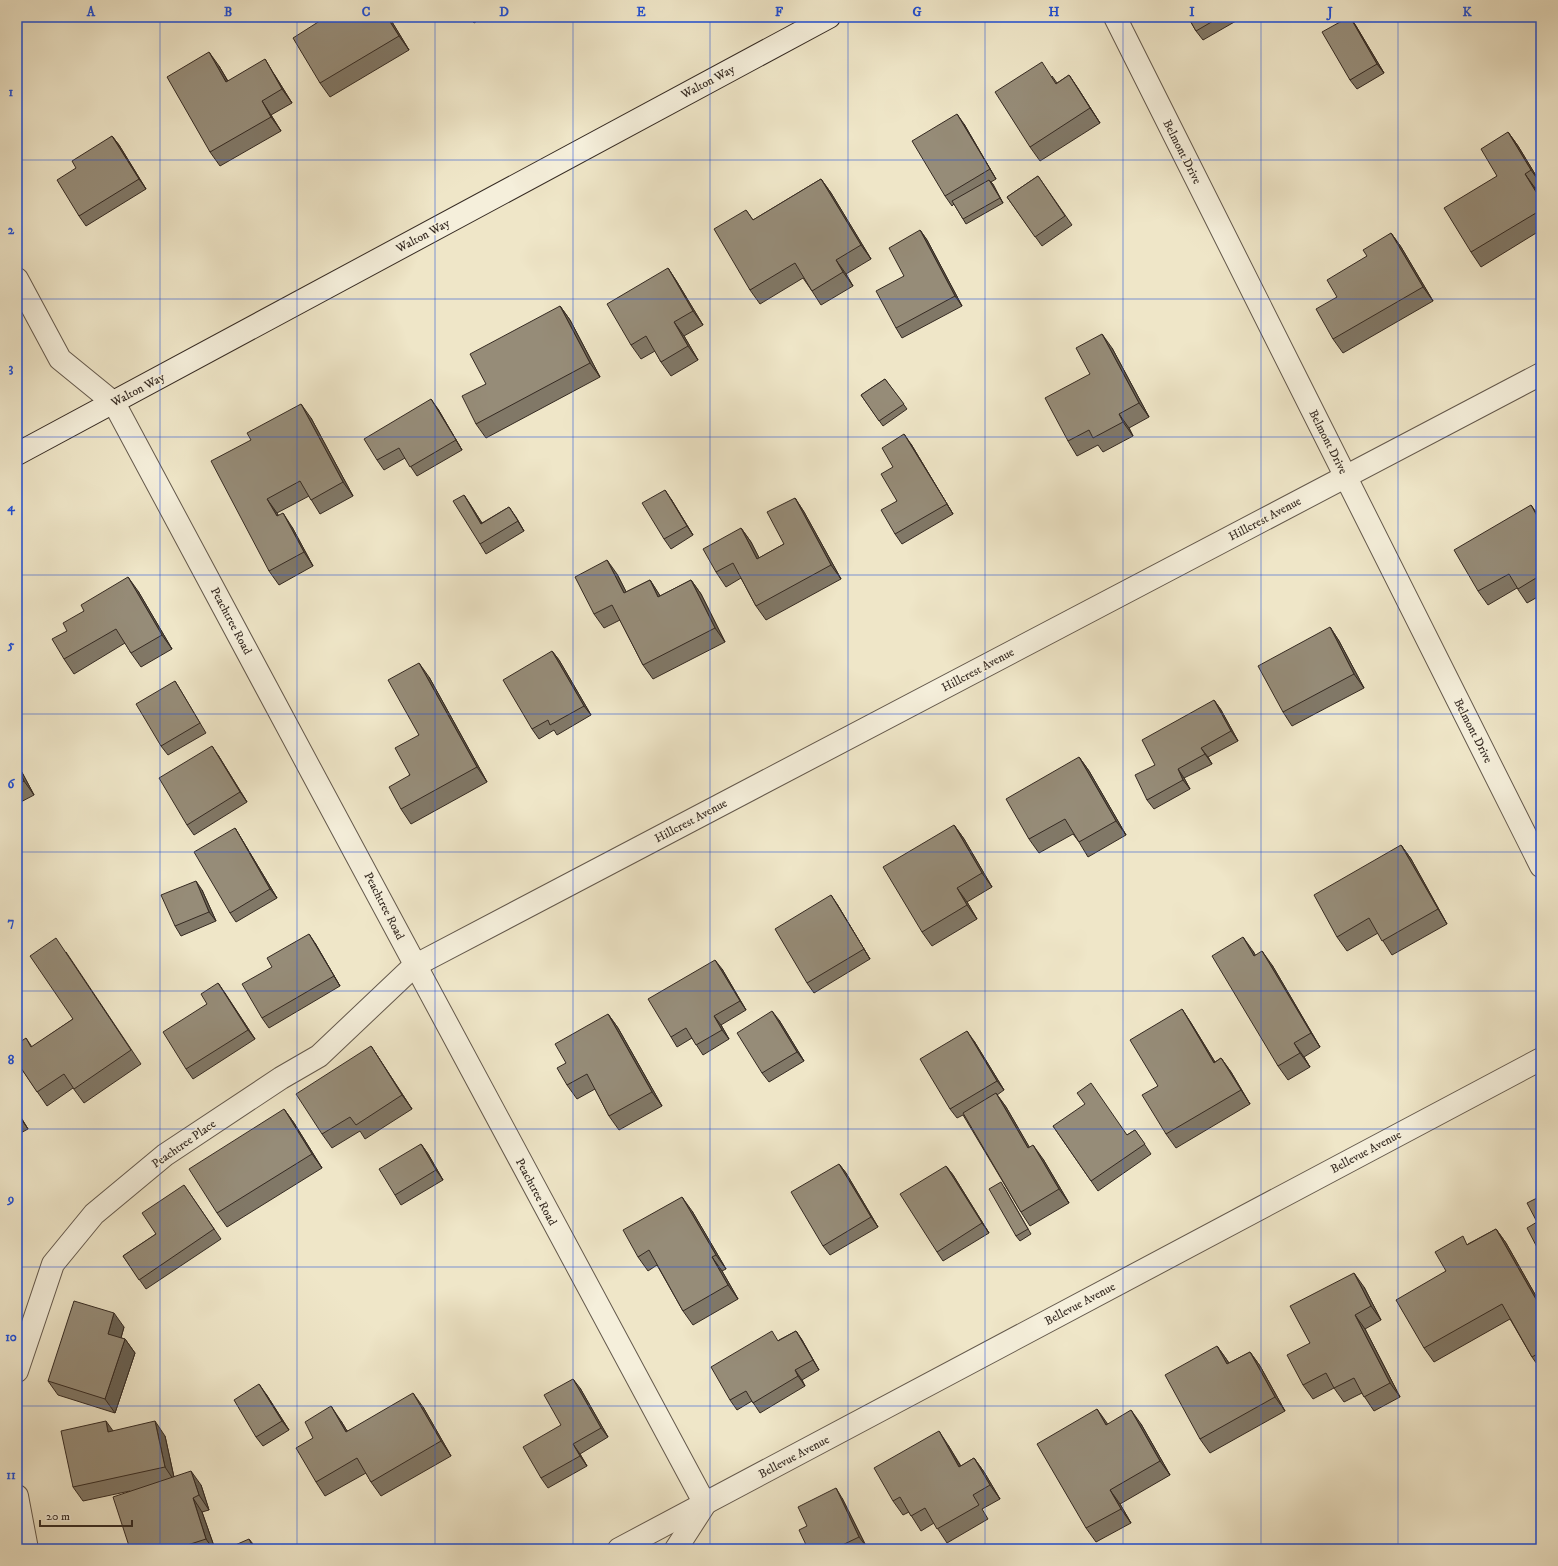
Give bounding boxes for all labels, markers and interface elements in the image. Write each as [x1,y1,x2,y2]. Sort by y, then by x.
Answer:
text: A [86,4,96,20]
text: B [224,4,232,20]
text: C [362,4,371,20]
text: D [499,4,509,20]
text: E [636,4,646,20]
text: F [775,4,784,20]
text: G [912,4,922,20]
text: H [1049,4,1060,20]
text: I [1189,4,1195,20]
text: J [1325,4,1333,21]
text: K [1462,4,1472,20]
street label: Walton Way [678,62,738,103]
text: 1 [9,84,14,100]
street label: Belmont Drive [1159,117,1205,187]
street label: Walton Way [393,216,453,257]
text: 2 [8,222,15,238]
text: 3 [9,360,14,376]
street label: Walton Way [108,370,168,411]
street label: Belmont Drive [1305,407,1351,477]
street label: Hillcrest Avenue [1226,494,1304,544]
text: 4 [6,499,15,516]
street label: Peachtree Road [207,585,255,657]
text: 5 [7,637,15,653]
street label: Hillcrest Avenue [939,645,1017,695]
street label: Belmont Drive [1450,696,1496,766]
text: 6 [8,776,16,792]
street label: Hillcrest Avenue [652,796,730,846]
street label: Peachtree Road [361,870,407,942]
text: 7 [8,914,15,930]
text: 8 [8,1052,15,1068]
street label: Peachtree Place [149,1116,219,1172]
street label: Bellevue Avenue [1328,1127,1404,1177]
street label: Peachtree Road [512,1156,560,1228]
text: 9 [7,1191,14,1207]
street label: Bellevue Avenue [1042,1279,1118,1329]
text: 10 [5,1329,17,1345]
street label: Bellevue Avenue [756,1432,832,1482]
text: 11 [6,1467,16,1483]
scale bar [40,1502,132,1528]
text: 20 m [46,1509,70,1524]

